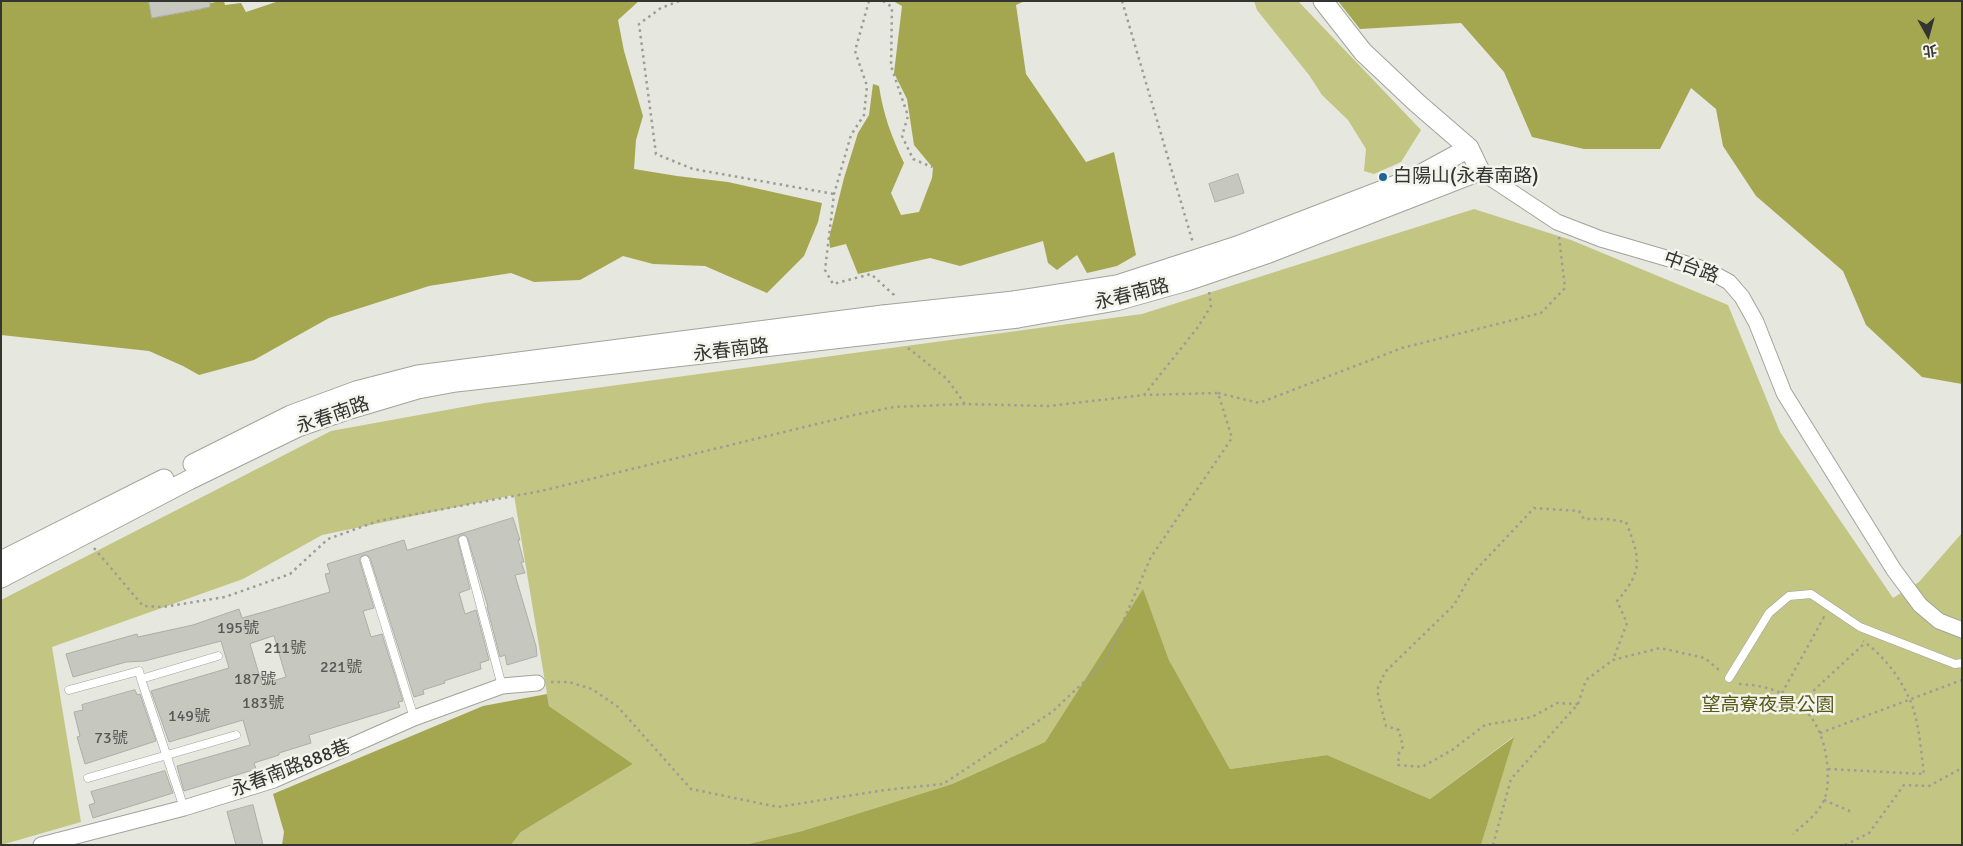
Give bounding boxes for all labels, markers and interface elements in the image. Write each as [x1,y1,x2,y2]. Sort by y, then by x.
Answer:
north arrow [1903,10,1953,60]
text: 北 [1922,41,1938,60]
place label: 白陽山(永春南路) [1393,166,1539,188]
marker: 白陽山(永春南路) [1377,171,1389,183]
street label: 中台路 [1660,248,1722,288]
street label: 永春南路 [1092,275,1172,315]
street label: 永春南路 [692,335,770,367]
street label: 永春南路 [293,393,373,439]
house number: 195號 [217,619,259,639]
house number: 211號 [264,639,306,659]
house number: 221號 [320,658,362,678]
house number: 187號 [234,670,276,690]
house number: 183號 [242,694,284,714]
park label: 望高寮夜景公園 [1702,695,1834,717]
house number: 149號 [168,707,210,727]
house number: 73號 [94,729,128,749]
street label: 永春南路888巷 [228,736,354,802]

